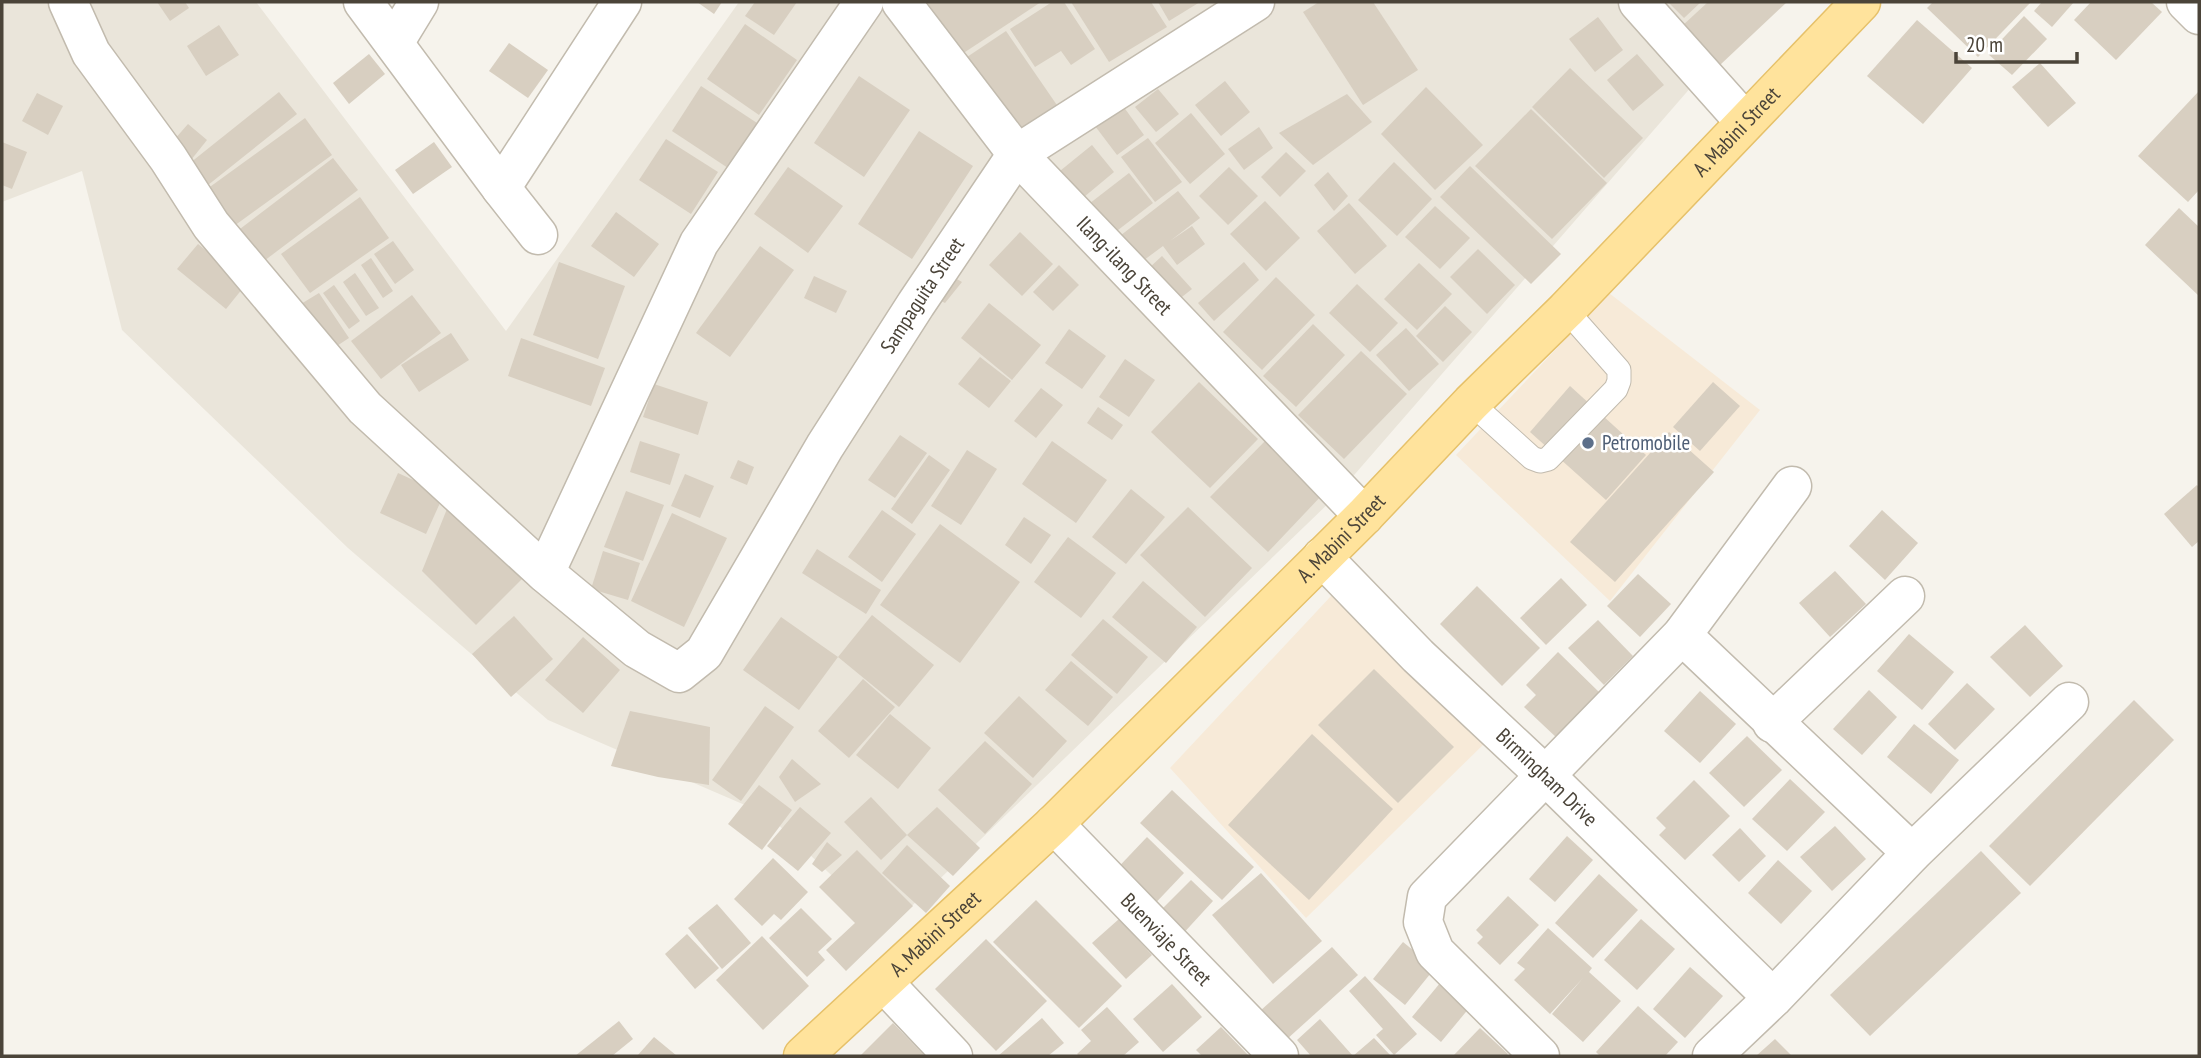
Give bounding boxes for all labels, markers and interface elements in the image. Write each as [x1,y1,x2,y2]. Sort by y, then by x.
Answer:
scale bar [1956,21,2077,65]
text: 20 m [1966,31,2003,58]
street label: A. Mabini Street [1687,81,1786,182]
street label: Ilang-ilang Street [1071,210,1178,321]
street label: Sampaguita Street [874,232,970,358]
place label: Petromobile [1602,429,1690,456]
marker: Petromobile [1580,435,1596,451]
street label: A. Mabini Street [1291,488,1391,588]
street label: Birmingham Drive [1491,722,1604,832]
street label: A. Mabini Street [884,885,986,982]
street label: Buenviaje Street [1115,887,1218,992]

